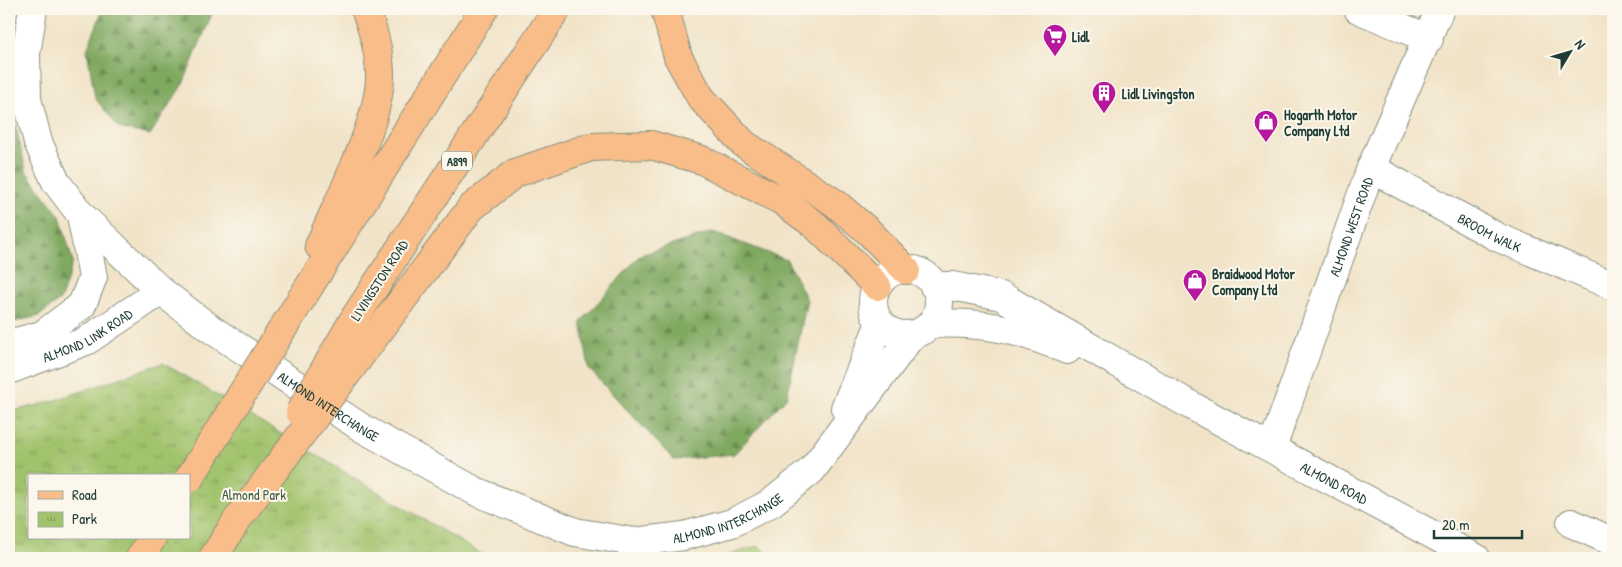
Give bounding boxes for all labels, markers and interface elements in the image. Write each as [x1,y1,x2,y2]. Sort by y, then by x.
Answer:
supermarket icon: Lidl [1042,23,1068,57]
place label: Lidl [1072,27,1090,46]
north arrow [1544,28,1594,78]
text: N [1571,35,1591,53]
building icon: Lidl Livingston [1091,80,1117,114]
place label: Lidl Livingston [1122,84,1195,105]
place label: Hogarth Motor Company Ltd [1284,105,1358,142]
shop icon: Hogarth Motor Company Ltd [1253,109,1279,143]
road number: A899 [442,152,472,170]
street label: ALMOND WEST ROAD [1324,174,1377,279]
street label: BROOM WALK [1455,208,1525,256]
street label: LIVINGSTON ROAD [346,236,412,324]
place label: Braidwood Motor Company Ltd [1212,264,1295,301]
shop icon: Braidwood Motor Company Ltd [1182,268,1208,302]
street label: ALMOND LINK ROAD [39,303,136,366]
street label: ALMOND INTERCHANGE [275,366,383,445]
street label: ALMOND ROAD [1298,457,1371,508]
legend [28,474,190,540]
text: Road [72,484,97,505]
park label: Almond Park [222,485,286,504]
street label: ALMOND INTERCHANGE [672,488,787,547]
scale bar [1434,507,1522,539]
text: Park [72,508,97,529]
text: 20 m [1442,514,1469,535]

